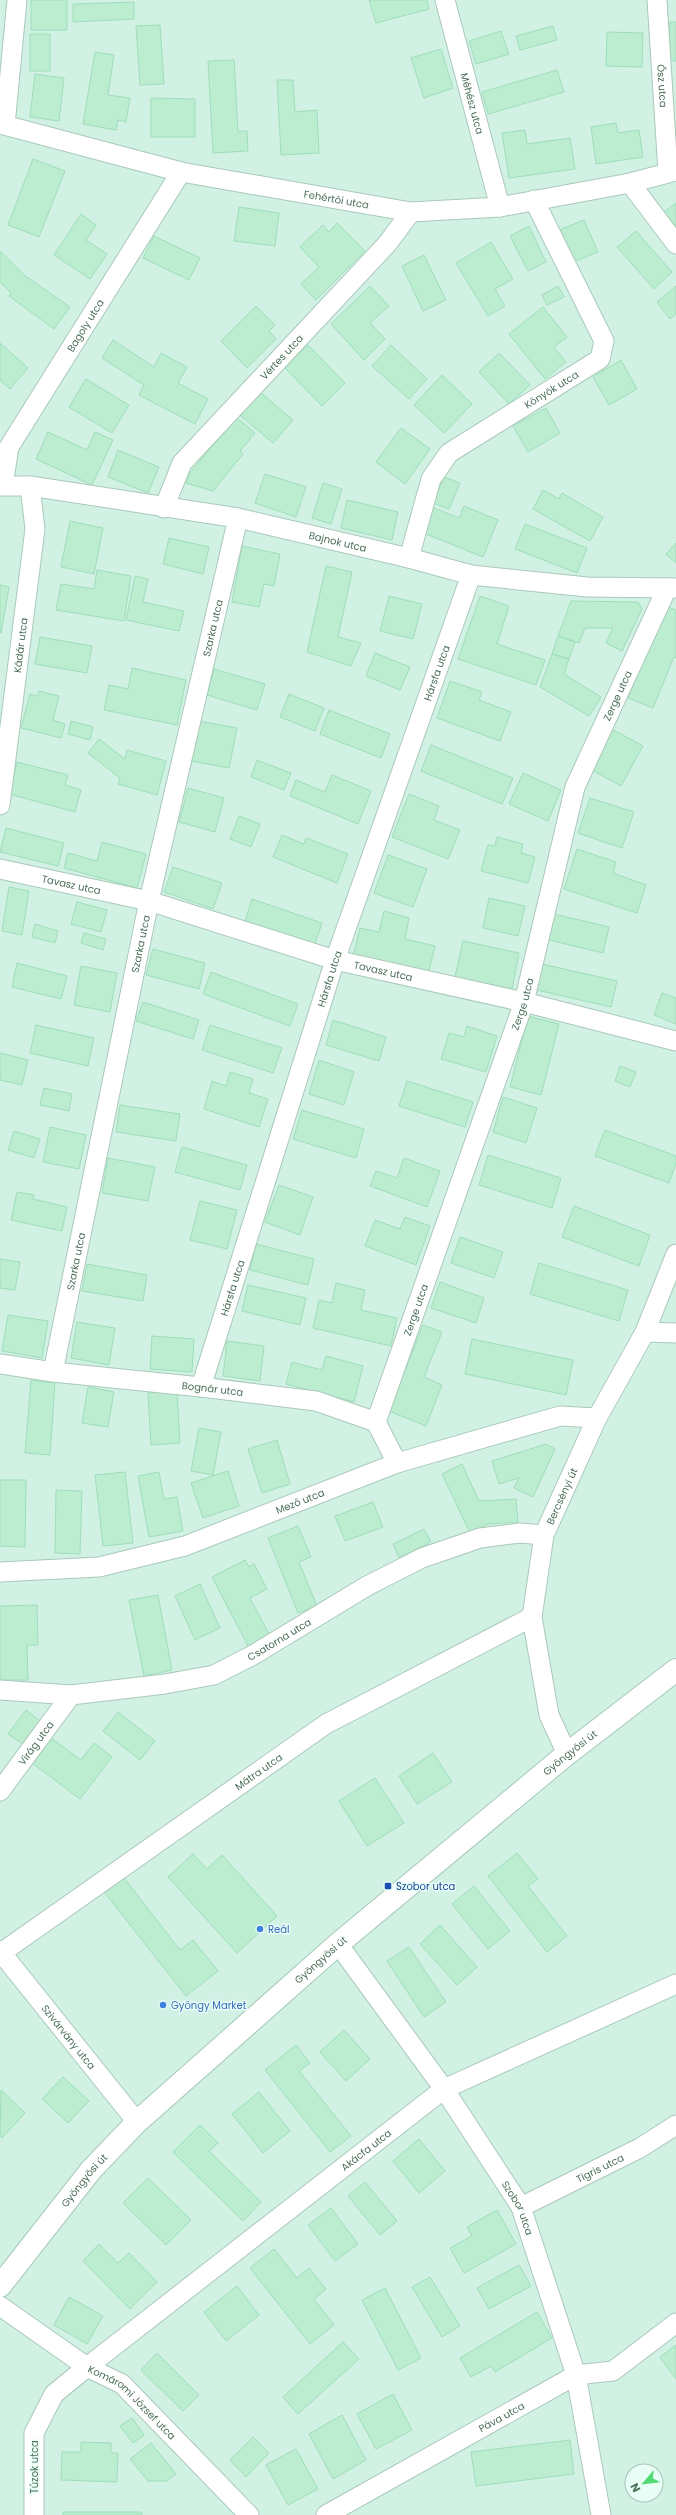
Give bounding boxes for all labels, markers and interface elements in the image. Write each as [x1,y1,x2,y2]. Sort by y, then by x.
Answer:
street label: Ősz utca [654,64,671,108]
street label: Méhész utca [457,71,488,136]
street label: Fehértói utca [303,186,370,212]
street label: Bagoly utca [63,296,107,355]
street label: Vértes utca [256,331,307,383]
street label: Könyök utca [521,367,581,412]
street label: Bajnok utca [307,527,368,555]
street label: Szarka utca [199,598,226,658]
street label: Kádár utca [9,617,31,674]
street label: Hársfa utca [420,643,453,703]
street label: Zerge utca [599,668,635,723]
street label: Tavasz utca [40,871,102,898]
street label: Szarka utca [127,914,153,974]
street label: Hársfa utca [313,948,345,1009]
street label: Tavasz utca [352,957,414,985]
street label: Zerge utca [507,976,537,1032]
street label: Szarka utca [62,1231,89,1291]
street label: Hársfa utca [216,1258,248,1318]
street label: Zerge utca [400,1282,432,1338]
street label: Bognár utca [181,1378,244,1400]
street label: Bercsényi út [542,1465,581,1527]
street label: Mező utca [273,1485,327,1517]
street label: Csatorna utca [245,1614,314,1664]
street label: Virág utca [14,1717,57,1768]
street label: Gyöngyösi út [539,1726,600,1779]
street label: Mátra utca [232,1750,285,1794]
place label: Szobor utca [396,1879,455,1894]
marker: Szobor utca [383,1881,393,1891]
place label: Reál [268,1922,290,1937]
marker: Reál [255,1924,265,1934]
street label: Gyöngyösi út [291,1932,350,1987]
place label: Gyöngy Market [171,1998,247,2013]
marker: Gyöngy Market [158,2000,168,2010]
street label: Szivárvány utca [38,2001,99,2072]
street label: Akácfa utca [338,2125,394,2174]
street label: Gyöngyösi út [57,2150,111,2210]
street label: Tigris utca [573,2150,626,2186]
street label: Szobor utca [498,2178,537,2237]
street label: Komáromi József utca [85,2361,179,2443]
street label: Páva utca [476,2398,527,2436]
street label: Túzok utca [27,2440,42,2494]
north arrow [624,2463,664,2503]
text: N [626,2480,644,2495]

